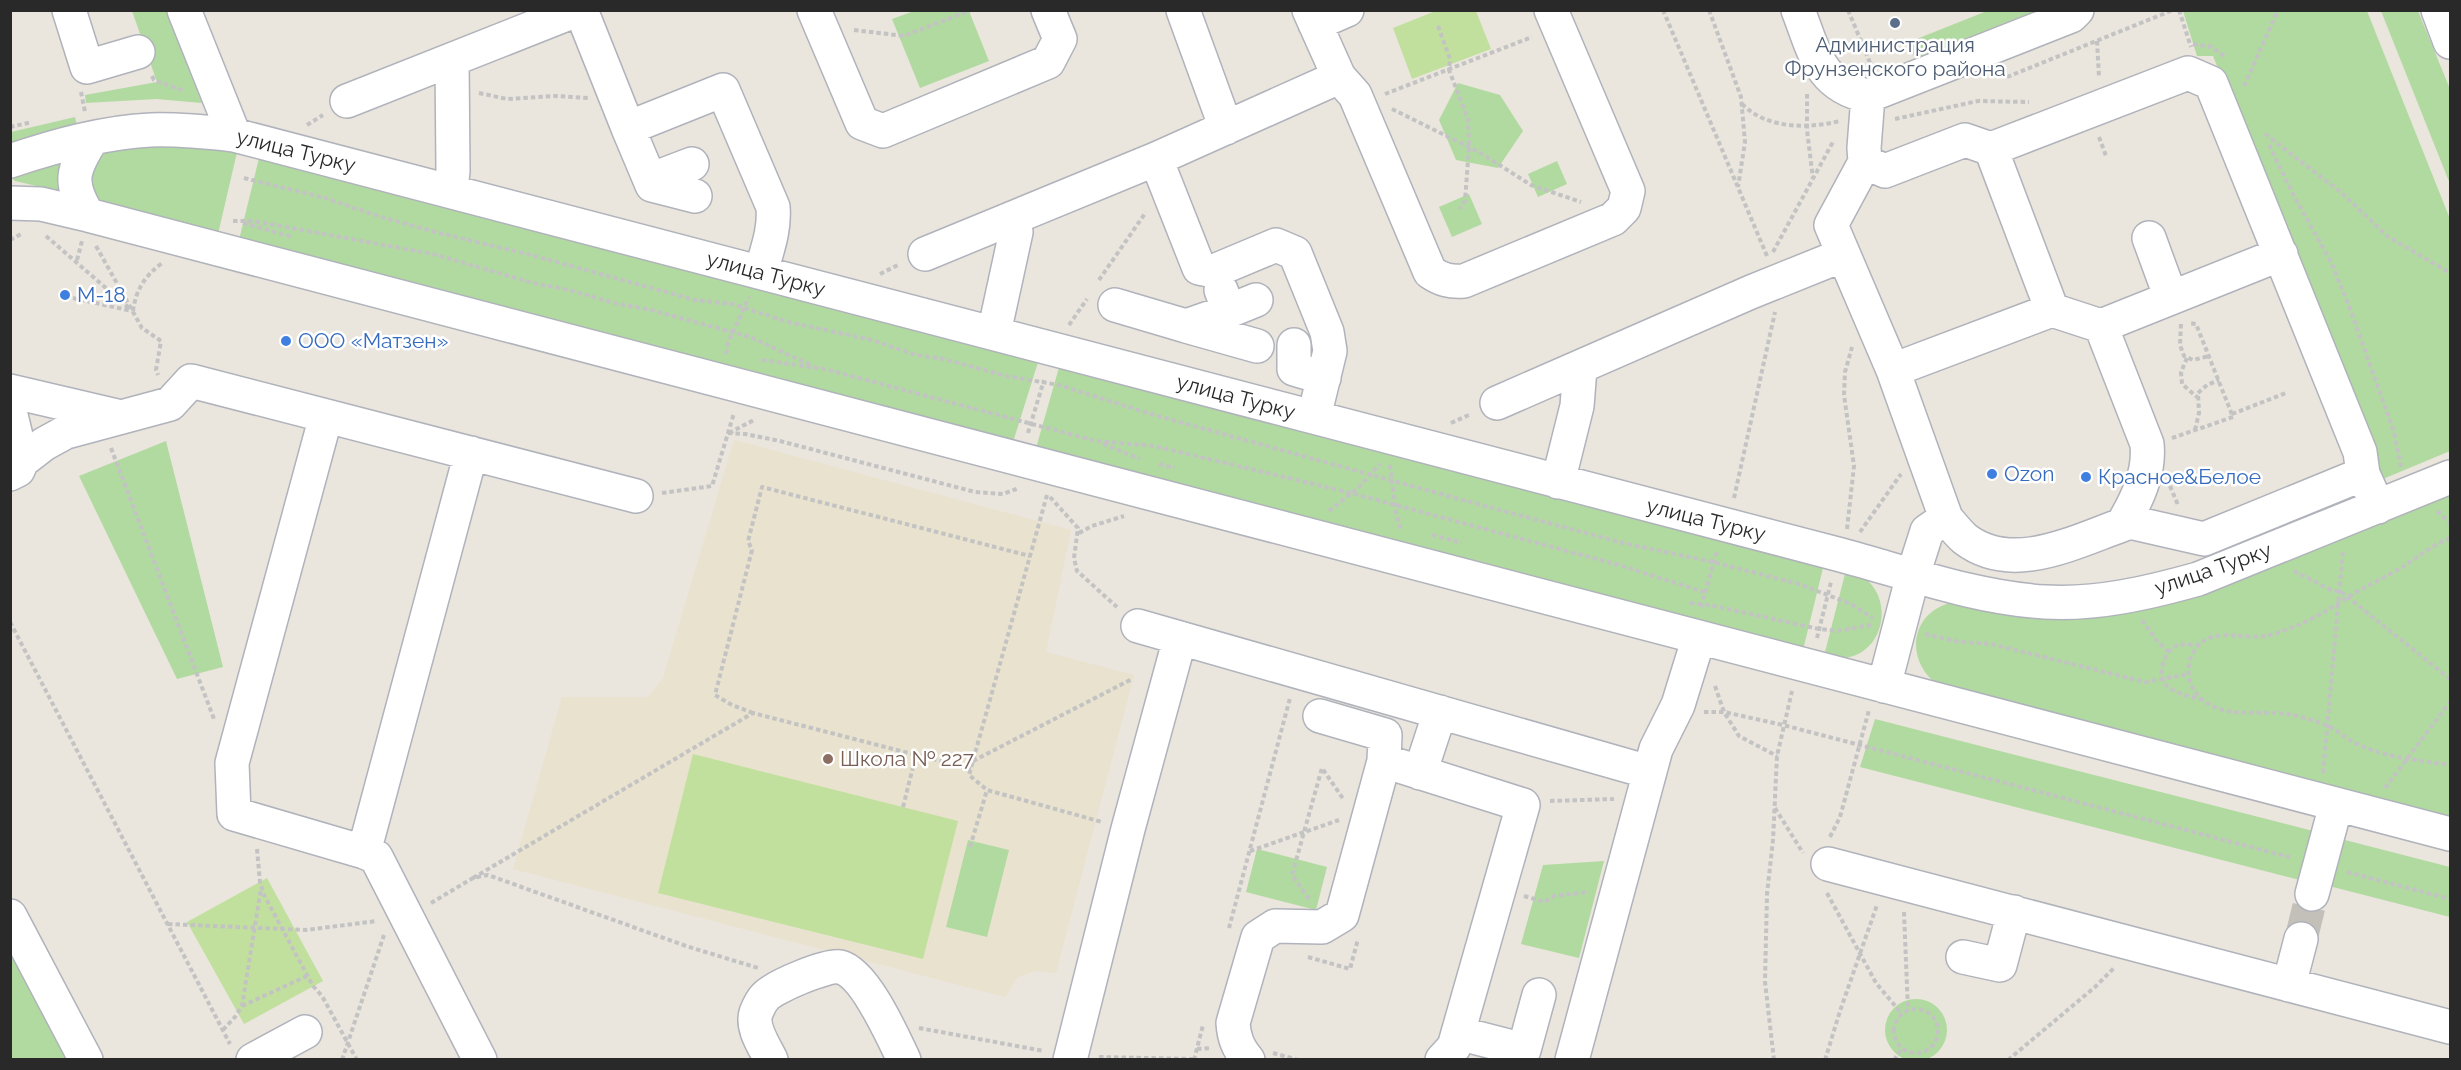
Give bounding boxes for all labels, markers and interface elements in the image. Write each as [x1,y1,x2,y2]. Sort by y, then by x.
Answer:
marker: Администрация Фрунзенского района [1888,16,1902,30]
place label: Администрация Фрунзенского района [1784,32,2006,81]
street label: улица Турку [234,124,358,177]
street label: улица Турку [704,246,828,301]
place label: M-18 [77,282,126,307]
marker: M-18 [58,288,72,302]
place label: ООО «Матзен» [298,328,449,353]
marker: ООО «Матзен» [279,334,293,348]
street label: улица Турку [1174,369,1298,424]
place label: Ozon [2004,461,2055,486]
place label: Красное&Белое [2098,464,2261,489]
marker: Ozon [1985,467,1999,481]
marker: Красное&Белое [2079,470,2093,484]
street label: улица Турку [1644,493,1768,546]
street label: улица Турку [2151,537,2275,600]
place label: Школа № 227 [840,746,975,771]
marker: Школа № 227 [821,752,835,766]

